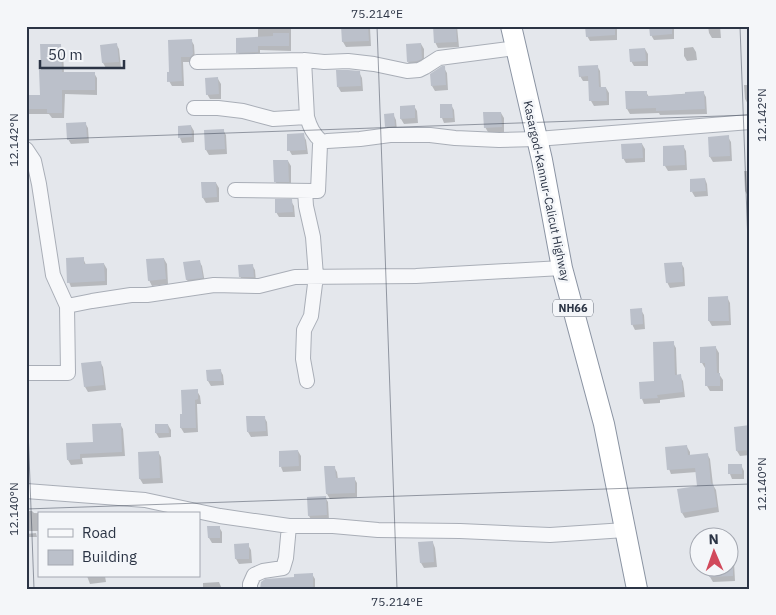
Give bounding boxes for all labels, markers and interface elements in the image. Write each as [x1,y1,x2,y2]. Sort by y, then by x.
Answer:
text: 75.214°E [351,6,403,21]
scale bar [40,38,124,70]
text: 50 m [48,45,83,64]
text: 12.142°N [754,88,769,142]
street label: Kasargod-Kannur-Calicut Highway [520,99,574,283]
text: 12.142°N [6,113,21,167]
road number: NH66 [553,300,593,316]
text: 12.140°N [754,457,769,511]
text: 12.140°N [6,482,21,536]
legend [38,512,200,578]
text: Road [82,523,117,542]
north arrow [688,528,738,578]
text: N [708,530,719,548]
text: Building [82,547,137,566]
text: 75.214°E [371,594,423,609]

